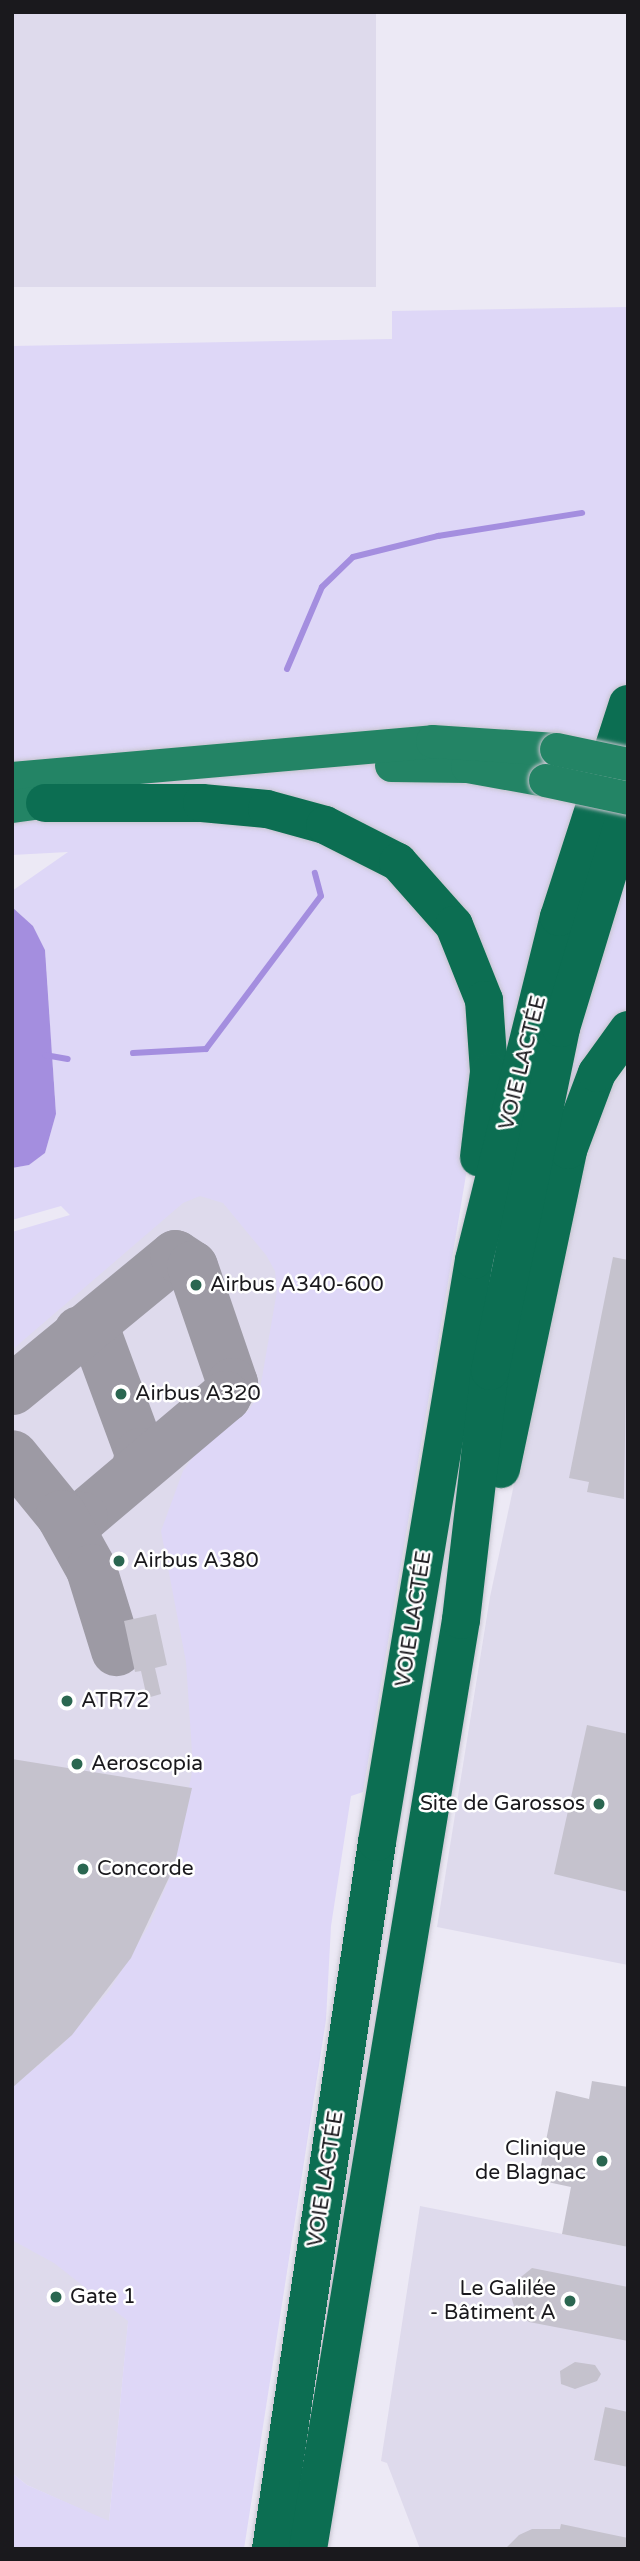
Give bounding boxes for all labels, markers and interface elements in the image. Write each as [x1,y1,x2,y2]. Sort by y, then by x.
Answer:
street label: VOIE LACTÉE [494,993,552,1133]
place label: Airbus A340-600 [210,1272,384,1298]
marker: Airbus A340-600 [188,1277,204,1293]
place label: Airbus A320 [135,1381,261,1407]
marker: Airbus A320 [113,1386,129,1402]
place label: Airbus A380 [133,1548,259,1574]
street label: VOIE LACTÉE [391,1549,437,1689]
marker: Airbus A380 [111,1553,127,1569]
place label: ATR72 [81,1688,149,1714]
marker: ATR72 [59,1693,75,1709]
place label: Aeroscopia [91,1751,203,1777]
marker: Aeroscopia [69,1756,85,1772]
place label: Site de Garossos [420,1791,585,1817]
marker: Site de Garossos [591,1796,607,1812]
place label: Concorde [97,1856,194,1882]
marker: Concorde [75,1861,91,1877]
street label: VOIE LACTÉE [303,2109,349,2249]
place label: Clinique de Blagnac [475,2136,586,2186]
marker: Clinique de Blagnac [592,2151,612,2171]
place label: Le Galilée - Bâtiment A [430,2276,556,2326]
place label: Gate 1 [70,2284,136,2310]
marker: Gate 1 [48,2289,64,2305]
marker: Le Galilée - Bâtiment A [562,2293,578,2309]

